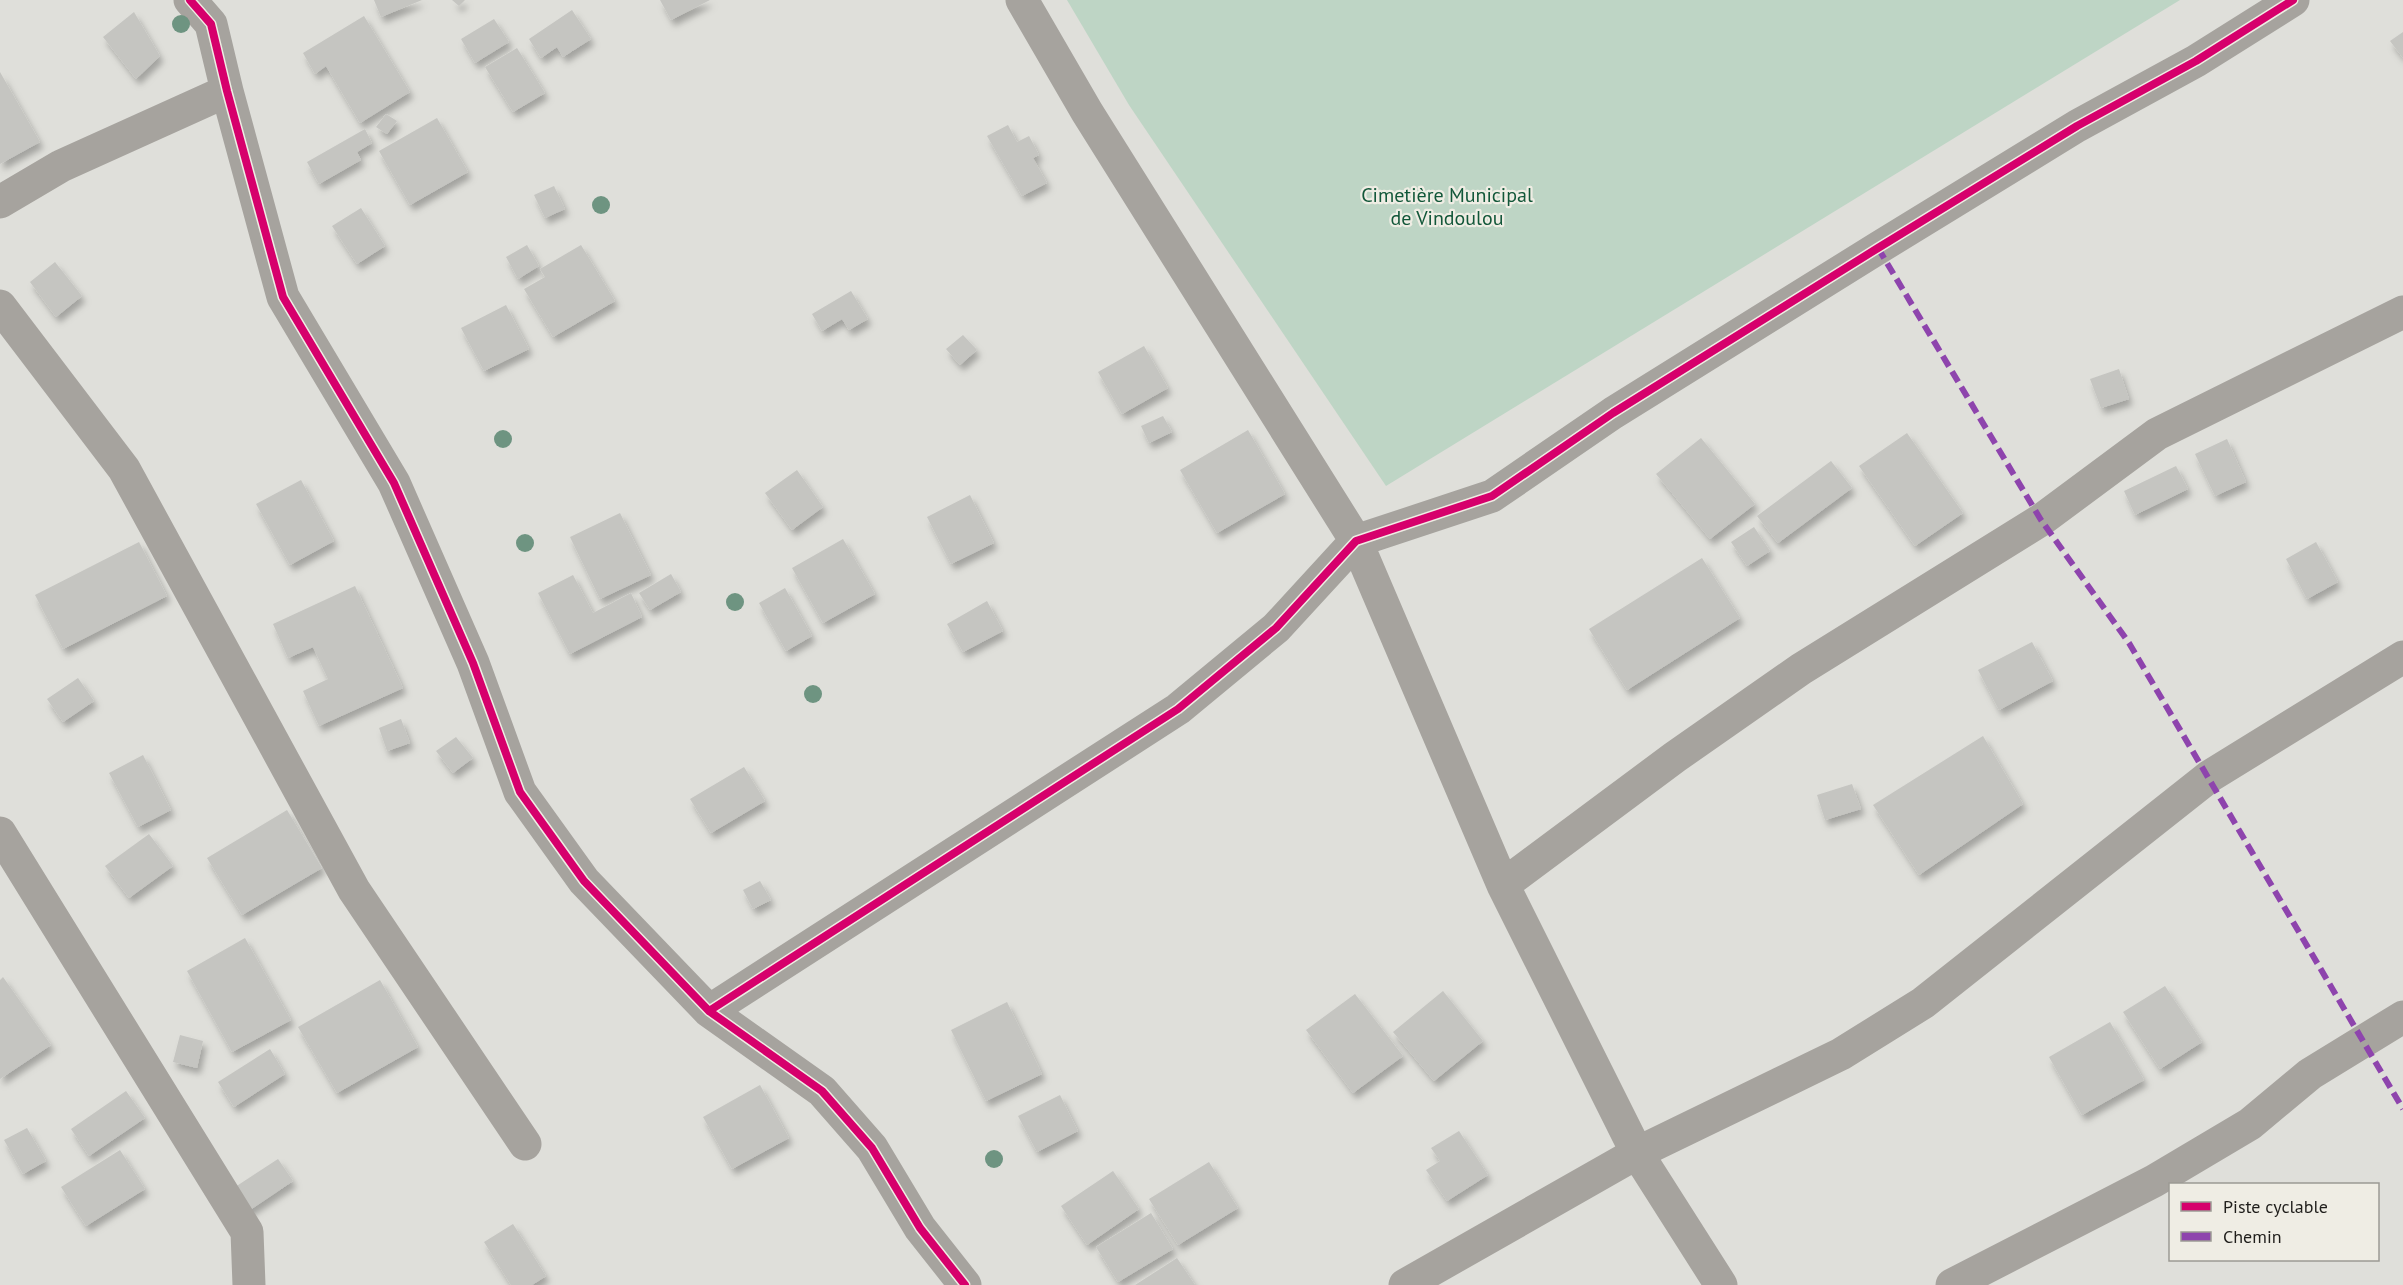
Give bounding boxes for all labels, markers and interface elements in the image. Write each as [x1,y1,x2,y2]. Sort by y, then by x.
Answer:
park label: Cimetière Municipal de Vindoulou [1361,182,1533,231]
legend [2169,1183,2379,1261]
text: Piste cyclable [2223,1195,2328,1218]
text: Chemin [2223,1225,2282,1248]

